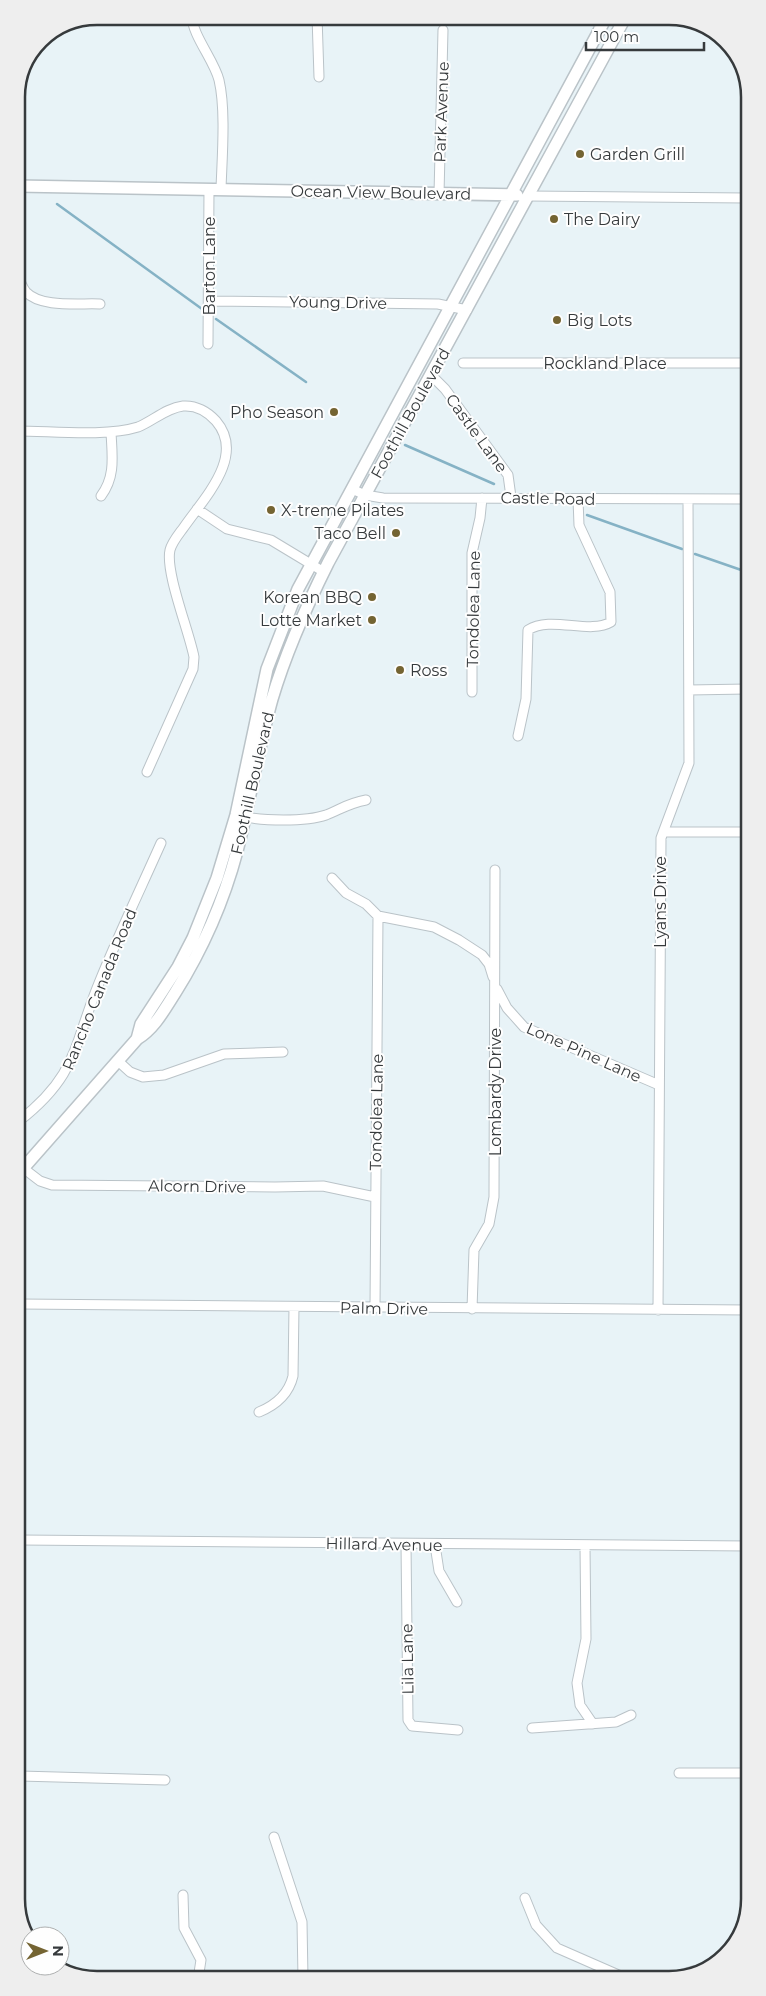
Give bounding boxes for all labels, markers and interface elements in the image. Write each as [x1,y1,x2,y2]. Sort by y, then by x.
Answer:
scale bar [586,20,704,52]
text: 100 m [594,27,639,46]
street label: Park Avenue [430,61,453,163]
place label: Garden Grill [590,145,685,164]
marker: Garden Grill [574,148,586,160]
street label: Ocean View Boulevard [291,181,471,204]
place label: The Dairy [564,210,640,229]
marker: The Dairy [548,213,560,225]
street label: Barton Lane [200,217,219,315]
street label: Young Drive [289,292,387,313]
place label: Big Lots [567,311,632,330]
marker: Big Lots [551,314,563,326]
street label: Foothill Boulevard [367,345,454,482]
street label: Rockland Place [543,354,667,373]
street label: Castle Lane [442,390,511,476]
place label: Pho Season [230,403,324,422]
marker: Pho Season [328,406,340,418]
street label: Castle Road [500,488,596,509]
place label: X-treme Pilates [281,501,404,520]
marker: X-treme Pilates [265,504,277,516]
place label: Taco Bell [314,524,386,543]
marker: Taco Bell [390,527,402,539]
street label: Tondolea Lane [463,550,484,668]
place label: Korean BBQ [263,588,363,607]
marker: Korean BBQ [366,591,378,603]
place label: Lotte Market [260,611,363,630]
marker: Lotte Market [366,614,378,626]
place label: Ross [410,661,447,680]
marker: Ross [394,664,406,676]
street label: Foothill Boulevard [227,710,278,856]
street label: Lyans Drive [651,856,670,948]
street label: Rancho Canada Road [58,905,141,1073]
street label: Lone Pine Lane [523,1019,644,1086]
street label: Lombardy Drive [486,1028,505,1156]
street label: Tondolea Lane [366,1053,387,1171]
street label: Alcorn Drive [148,1176,246,1197]
street label: Palm Drive [340,1298,428,1319]
street label: Hillard Avenue [325,1534,443,1555]
street label: Lila Lane [397,1623,418,1695]
north arrow [20,1926,70,1976]
text: N [49,1945,67,1957]

